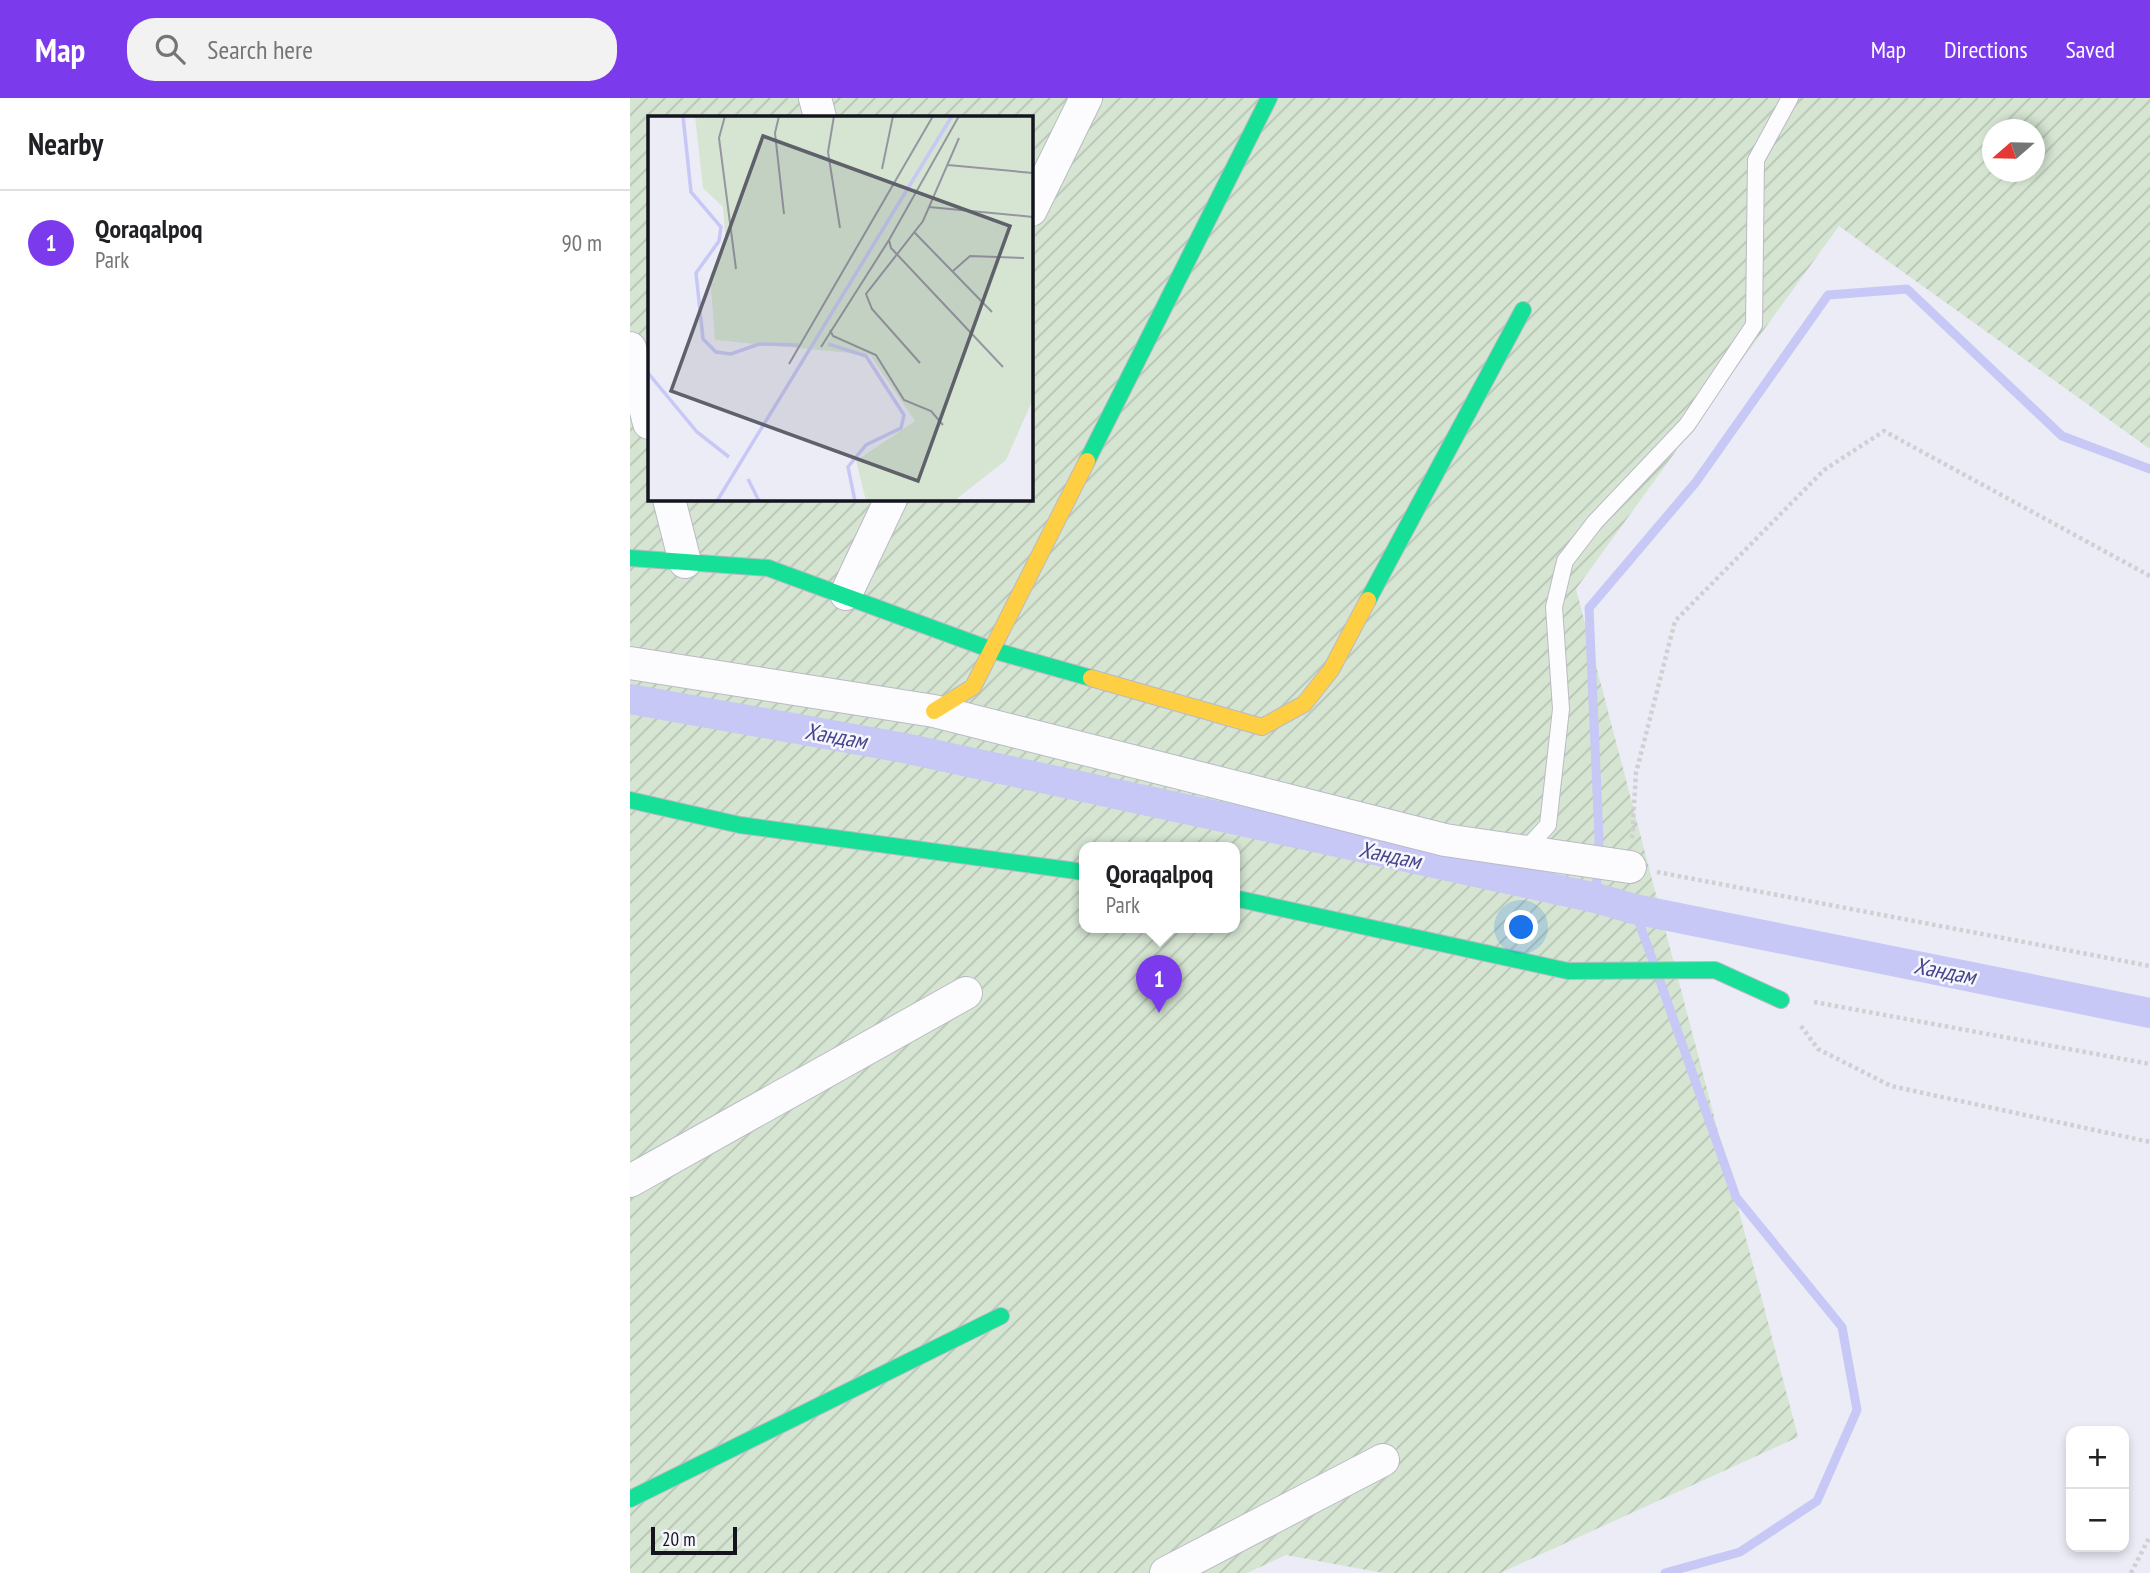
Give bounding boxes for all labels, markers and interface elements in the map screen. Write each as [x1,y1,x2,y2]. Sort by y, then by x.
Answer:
search box [127,18,617,81]
text: Map [35,28,85,71]
icon: search [151,30,189,68]
text: Search here [207,33,313,66]
text: Map [1871,34,1906,65]
text: Directions [1944,34,2028,65]
text: Saved [2066,34,2115,65]
inset map [648,116,1032,500]
north arrow [1982,119,2045,182]
text: Nearby [28,124,103,163]
text: Qoraqalpoq [95,212,203,245]
text: 1 [46,228,57,257]
text: 90 m [561,228,602,257]
text: Park [95,245,129,274]
water label: Хандам [803,716,871,756]
water label: Хандам [1357,834,1425,876]
popup [1079,842,1240,933]
text: Qoraqalpoq [1106,857,1213,890]
text: Park [1106,890,1140,919]
your location [1504,910,1538,944]
water label: Хандам [1912,950,1980,991]
pin: 1 [1136,955,1182,1013]
map controls [2066,1426,2129,1552]
button: + [2066,1426,2129,1489]
button: − [2066,1489,2129,1552]
scale bar [651,1524,737,1556]
text: 20 m [662,1527,696,1551]

